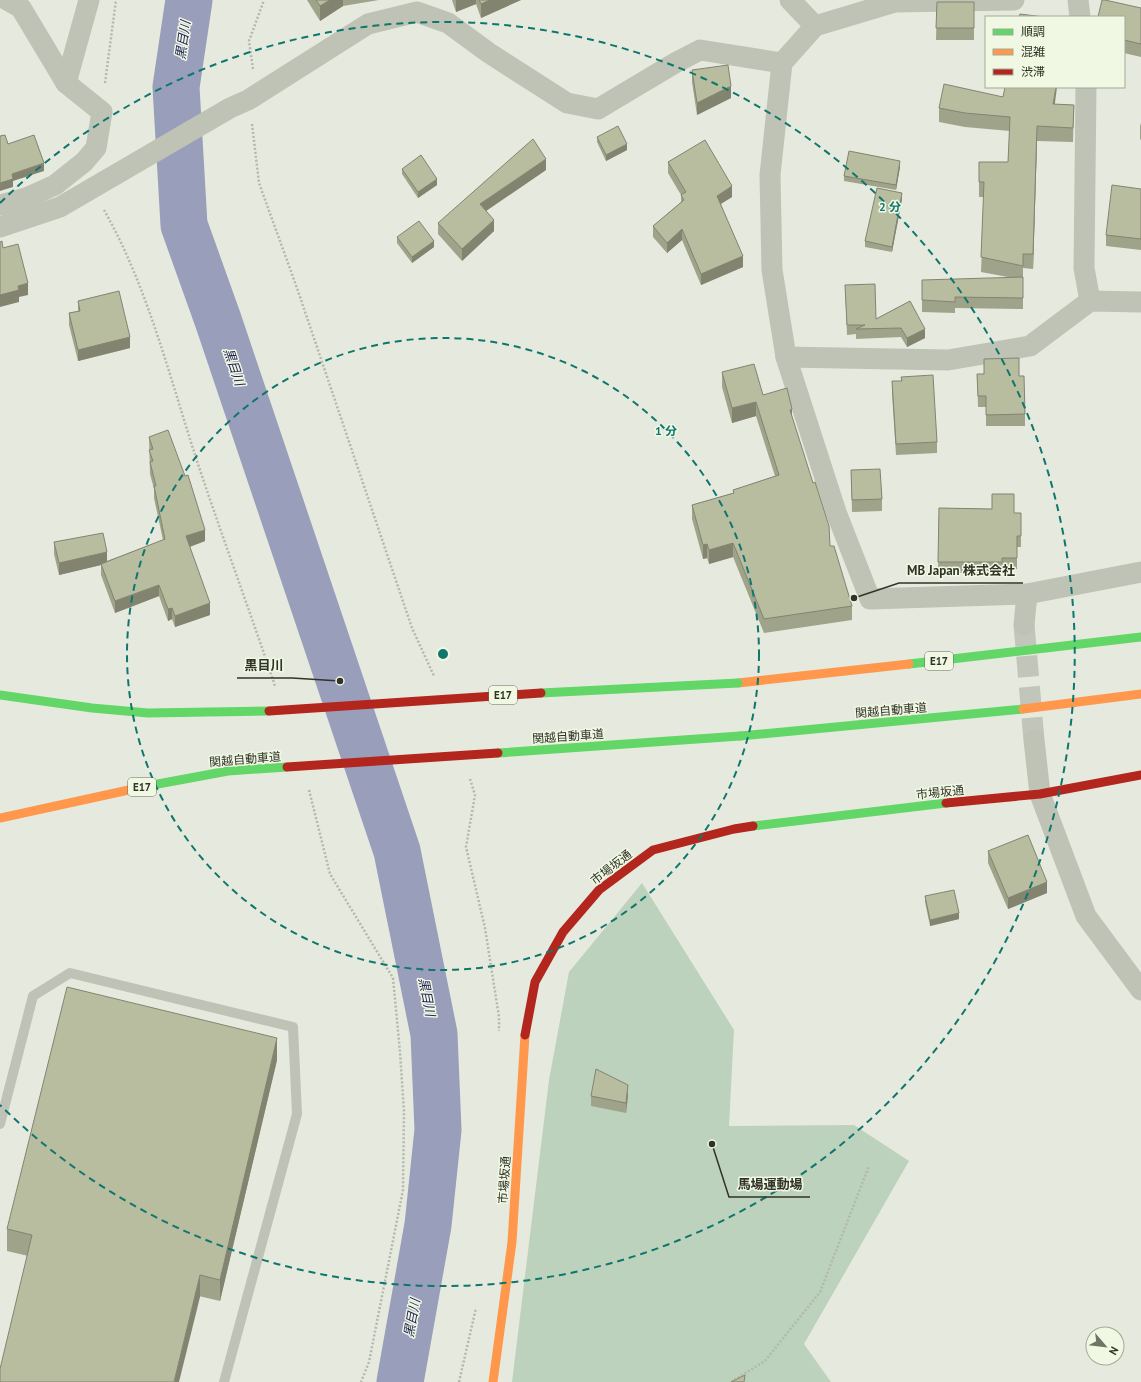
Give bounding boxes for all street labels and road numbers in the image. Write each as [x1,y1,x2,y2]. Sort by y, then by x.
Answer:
road number: E17 [925,652,953,670]
road number: E17 [489,686,517,704]
street label: 関越自動車道 [854,699,928,721]
street label: 関越自動車道 [532,726,604,746]
street label: 関越自動車道 [208,748,282,770]
road number: E17 [128,778,156,796]
street label: 市場坂通 [915,782,965,802]
street label: 市場坂通 [587,846,635,888]
street label: 市場坂通 [495,1156,513,1204]

